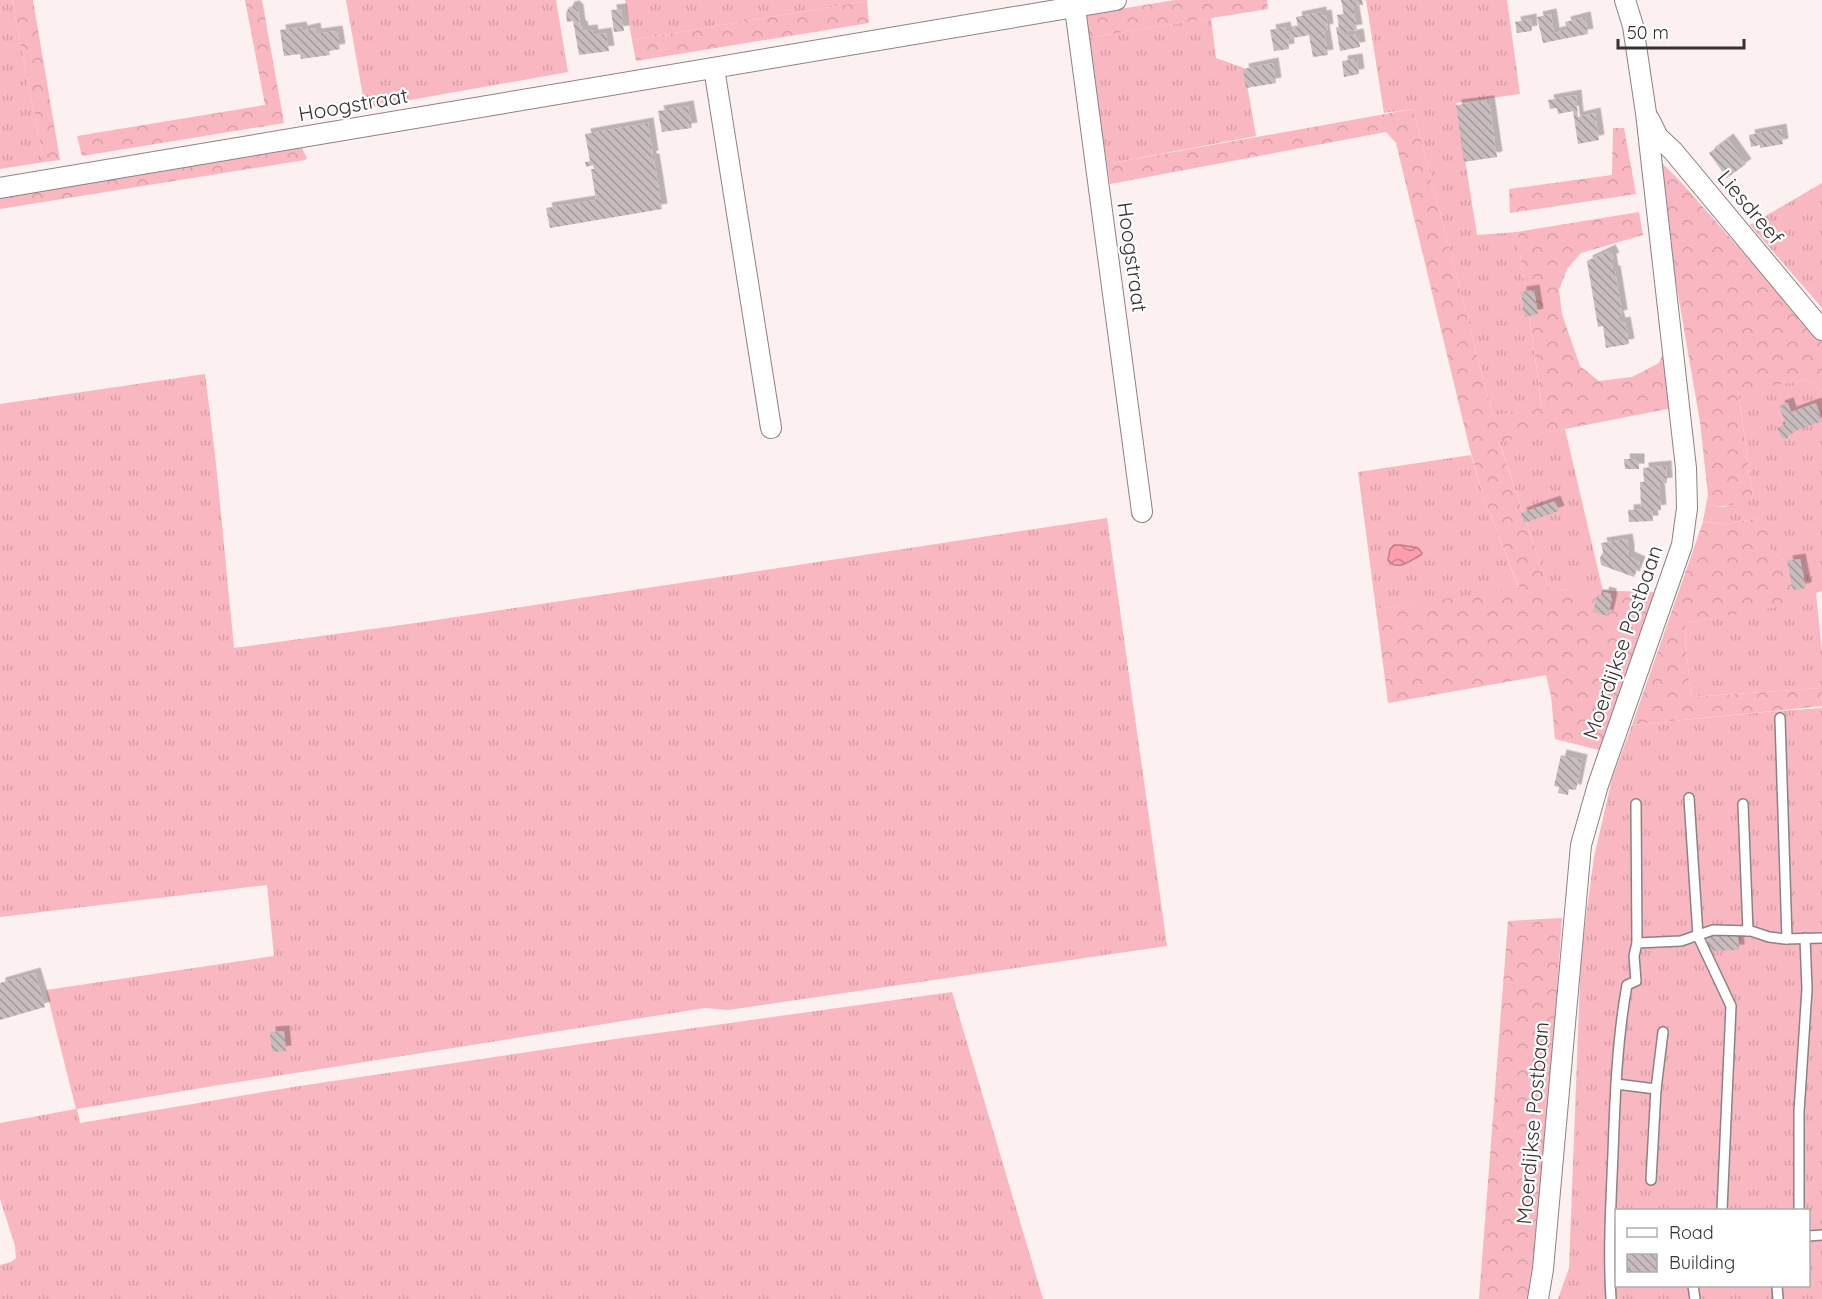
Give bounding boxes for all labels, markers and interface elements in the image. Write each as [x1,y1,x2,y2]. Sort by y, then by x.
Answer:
scale bar [1618,12,1744,50]
text: 50 m [1627,21,1669,44]
street label: Hoogstraat [296,82,410,126]
street label: Liesdreef [1712,165,1790,250]
street label: Hoogstraat [1112,200,1154,314]
street label: Moerdijkse Postbaan [1577,542,1667,742]
street label: Moerdijkse Postbaan [1510,1021,1554,1225]
legend [1615,1209,1810,1287]
text: Road [1669,1221,1714,1244]
text: Building [1669,1251,1735,1274]

